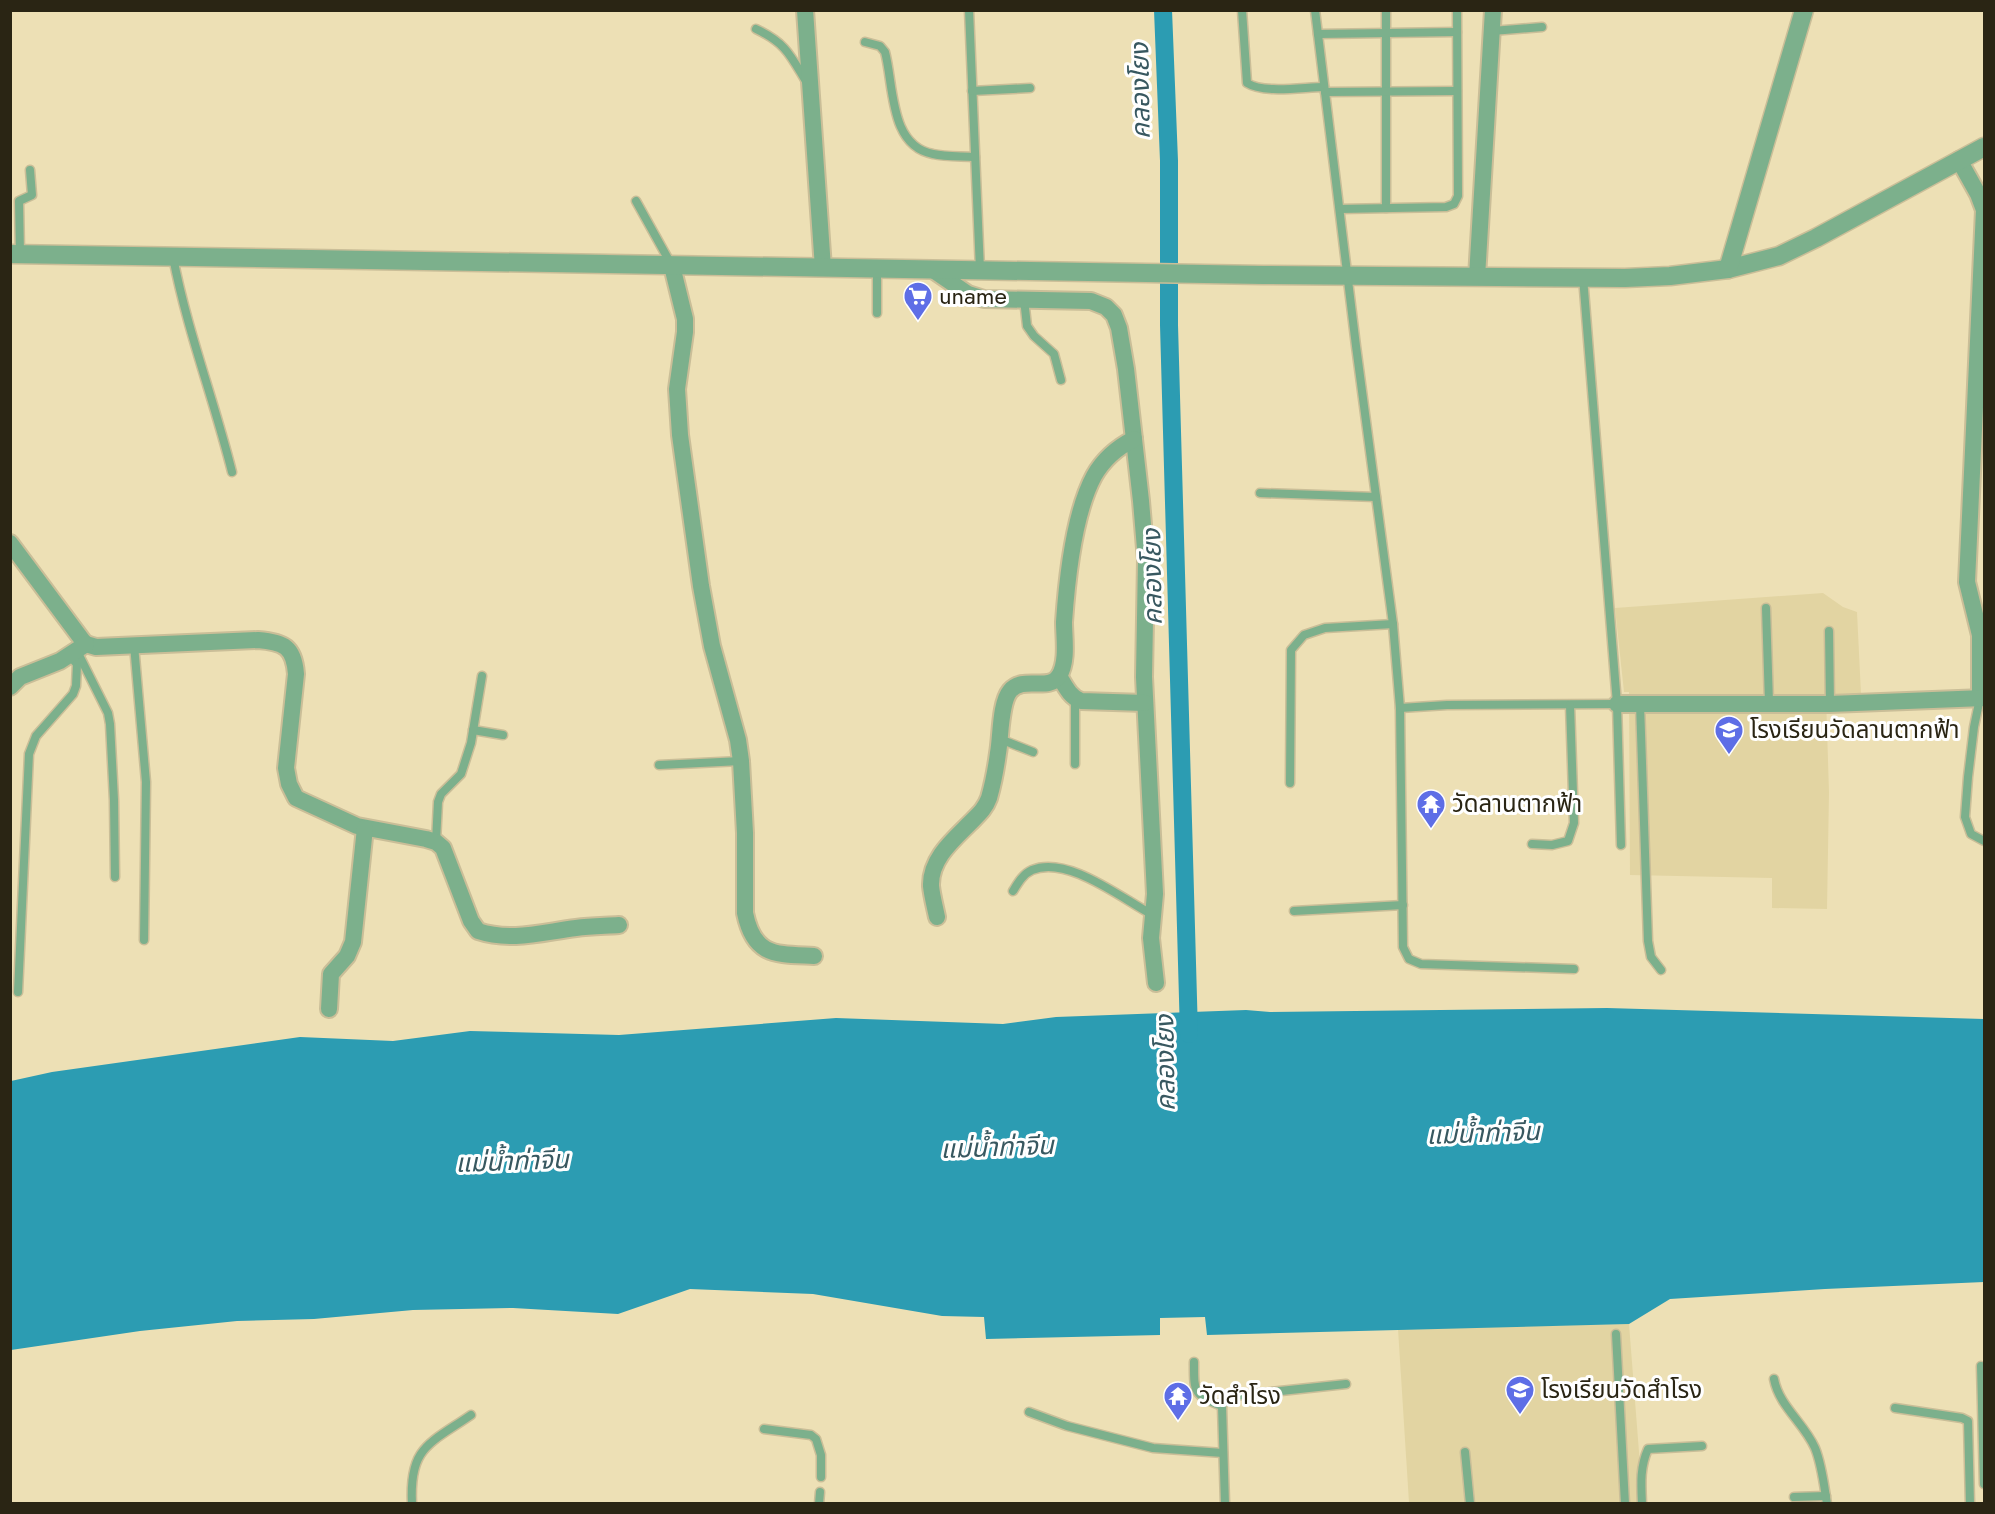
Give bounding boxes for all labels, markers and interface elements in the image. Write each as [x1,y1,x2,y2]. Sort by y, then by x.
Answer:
water label: คลองโยง [1120,41,1160,139]
place label: uname [939,278,1007,313]
supermarket icon: uname [902,280,934,322]
water label: คลองโยง [1132,527,1172,625]
place label: โรงเรียนวัดลานตากฟ้า [1750,712,1960,747]
school or university icon: โรงเรียนวัดลานตากฟ้า [1713,714,1745,756]
place label: วัดลานตากฟ้า [1452,786,1582,821]
temple icon: วัดลานตากฟ้า [1415,788,1447,830]
water label: คลองโยง [1145,1013,1185,1111]
water label: แม่น้ำท่าจีน [1426,1112,1542,1154]
water label: แม่น้ำท่าจีน [940,1126,1056,1168]
water label: แม่น้ำท่าจีน [455,1140,571,1182]
place label: โรงเรียนวัดสำโรง [1541,1372,1702,1407]
school or university icon: โรงเรียนวัดสำโรง [1504,1374,1536,1416]
place label: วัดสำโรง [1199,1378,1281,1413]
temple icon: วัดสำโรง [1162,1380,1194,1422]

